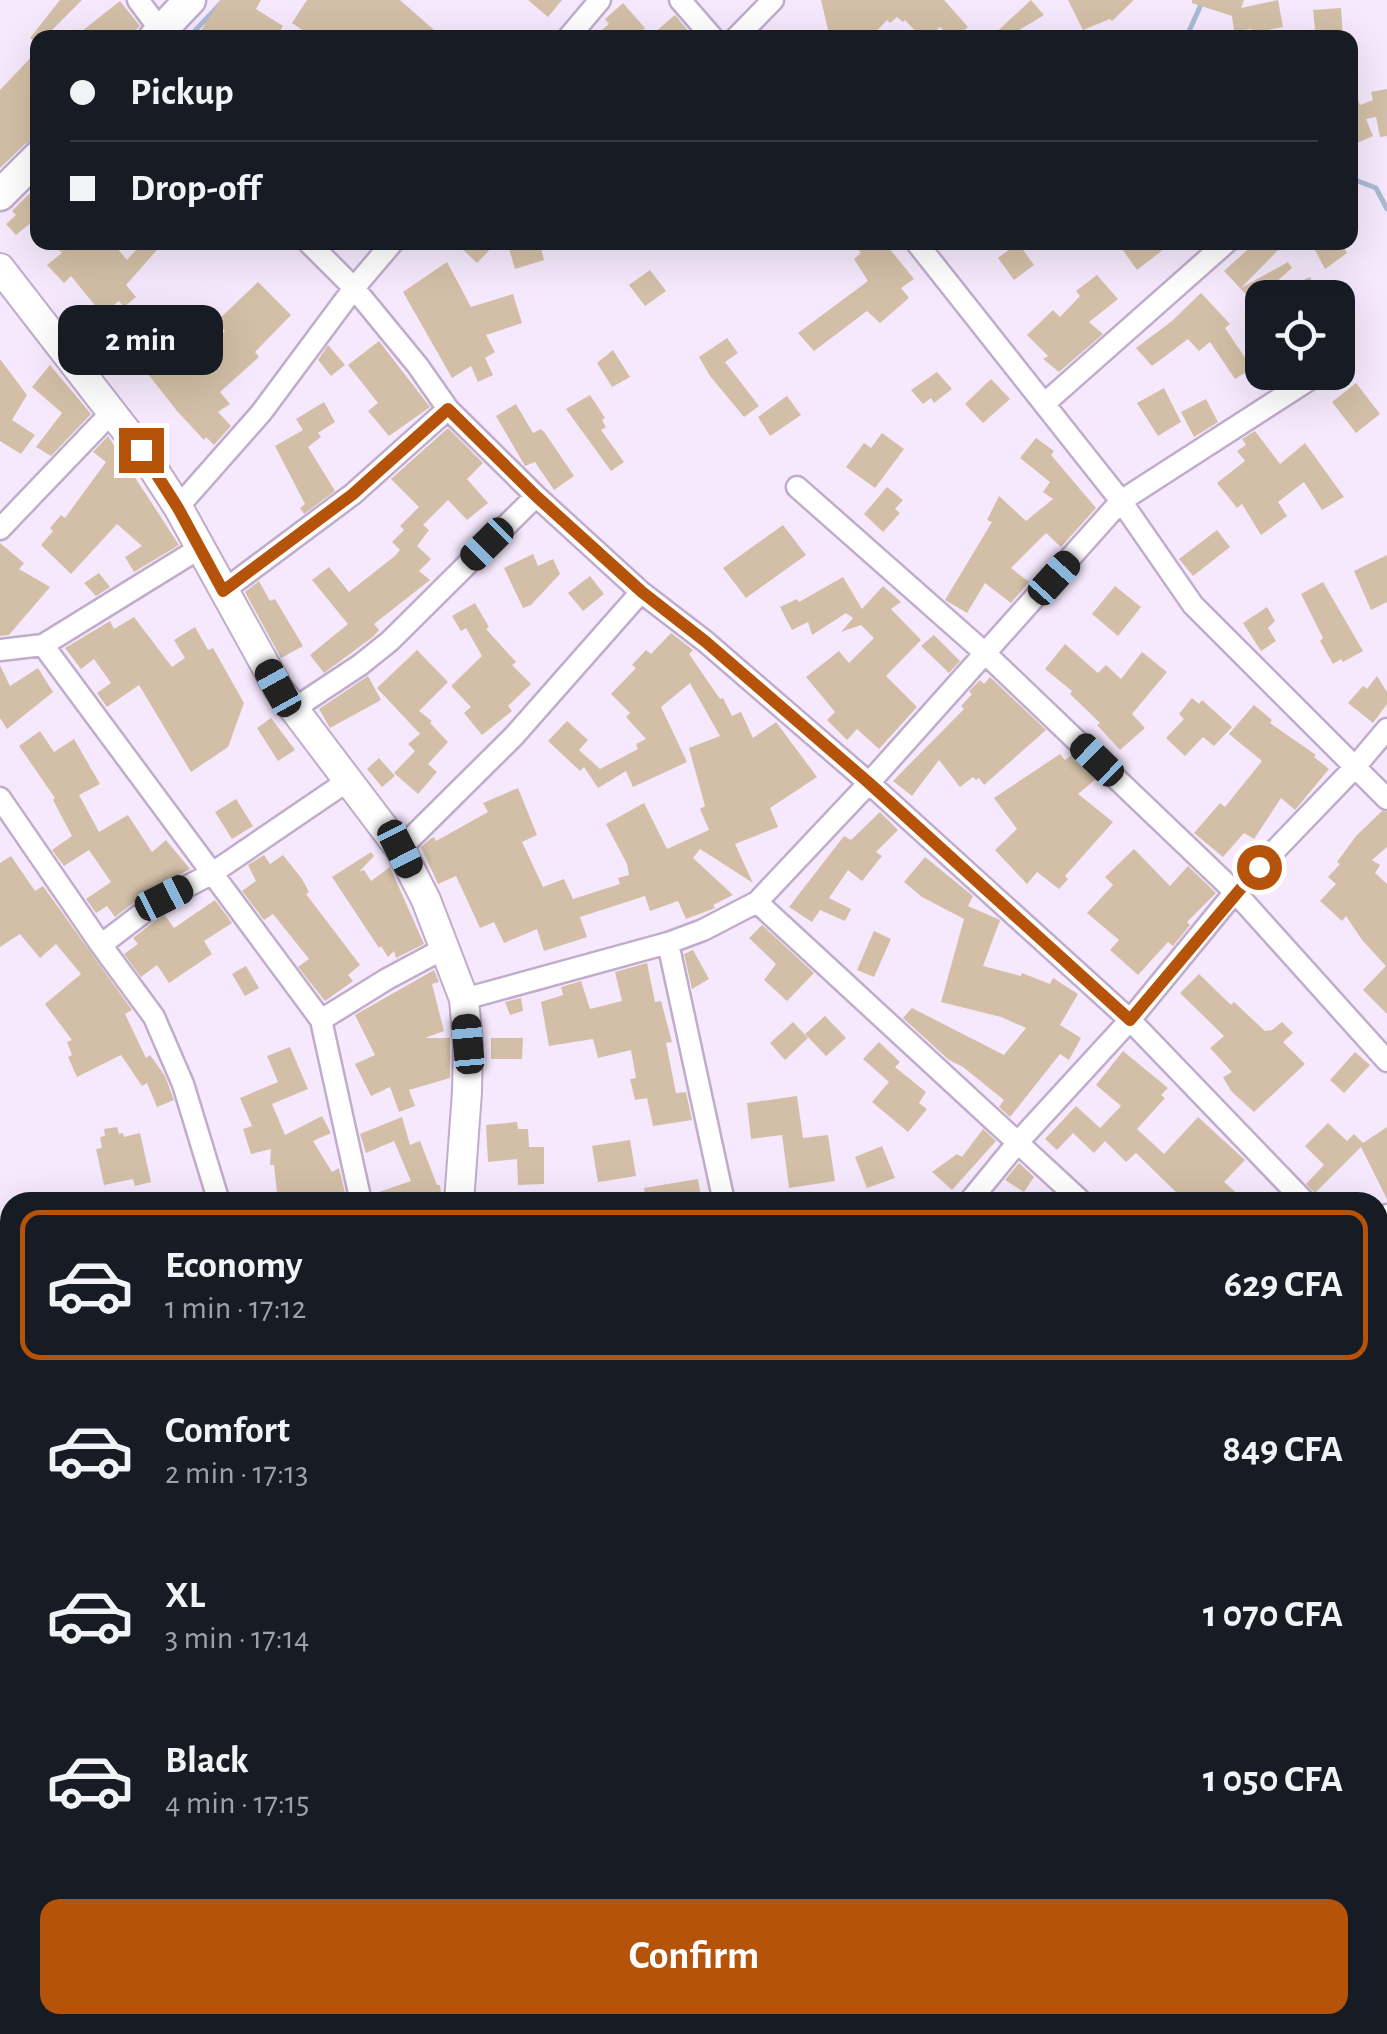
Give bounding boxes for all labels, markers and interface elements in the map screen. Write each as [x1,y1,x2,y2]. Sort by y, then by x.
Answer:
text: Pickup [130,74,234,112]
text: Drop-off [130,170,261,208]
map controls [1245,280,1355,390]
button: locate [1245,280,1355,390]
callout: 2 min [58,305,224,375]
text: 2 min [105,324,176,356]
route end [119,428,164,473]
car [455,512,519,576]
car [1023,546,1085,610]
car [250,654,306,722]
car [1065,728,1129,792]
car [373,815,427,883]
route start [1237,845,1282,890]
car [130,871,198,925]
car [450,1013,486,1075]
icon: car [45,1240,135,1330]
text: Economy [165,1247,303,1285]
text: 629 CFA [1224,1266,1343,1304]
text: 1 min · 17:12 [165,1292,306,1324]
icon: car [45,1405,135,1495]
text: Comfort [165,1412,290,1450]
text: 849 CFA [1222,1431,1343,1469]
text: 2 min · 17:13 [165,1457,308,1489]
icon: car [45,1570,135,1660]
text: XL [165,1577,205,1615]
text: 1 070 CFA [1203,1596,1343,1634]
text: 3 min · 17:14 [165,1622,309,1654]
icon: car [45,1735,135,1825]
text: Black [165,1742,249,1780]
text: 1 050 CFA [1203,1761,1343,1799]
text: 4 min · 17:15 [165,1787,309,1819]
button: Confirm [40,1899,1348,2014]

